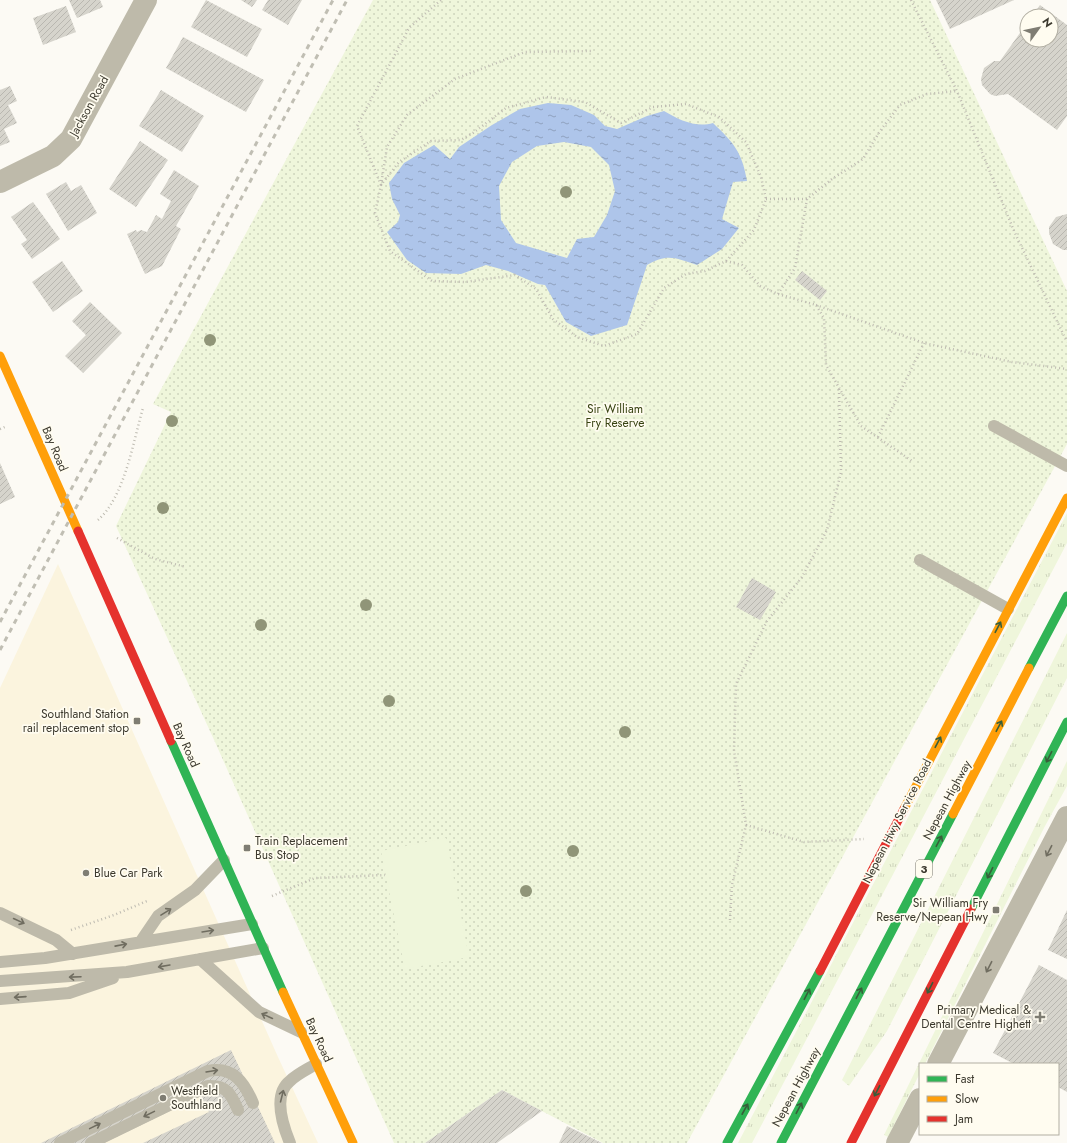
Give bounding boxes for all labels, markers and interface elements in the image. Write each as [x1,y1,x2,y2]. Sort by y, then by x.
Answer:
north arrow [1019,8,1059,48]
text: N [1038,15,1056,31]
street label: Jackson Road [64,72,113,141]
park label: Sir William Fry Reserve [586,400,644,432]
street label: Bay Road [37,424,73,474]
one-way arrow [995,621,1002,633]
place label: Southland Station rail replacement stop [23,705,129,737]
marker: Southland Station rail replacement stop [132,716,142,726]
street label: Bay Road [168,720,204,770]
one-way arrow [996,720,1003,732]
one-way arrow [935,737,942,749]
one-way arrow [1045,751,1052,763]
street label: Nepean Hwy Service Road [858,756,936,886]
street label: Nepean Highway [918,756,976,843]
place label: Train Replacement Bus Stop [255,832,348,864]
one-way arrow [935,835,943,847]
marker: Train Replacement Bus Stop [242,843,252,853]
one-way arrow [1045,845,1052,857]
road number: 3 [916,860,932,878]
place label: Blue Car Park [94,864,163,882]
one-way arrow [986,866,993,878]
marker: Blue Car Park [81,868,91,878]
place label: Sir William Fry Reserve/Nepean Hwy [876,894,989,926]
marker: Sir William Fry Reserve/Nepean Hwy [991,905,1001,915]
one-way arrow [160,907,172,915]
one-way arrow [13,918,25,925]
one-way arrow [201,927,214,935]
one-way arrow [114,941,127,949]
one-way arrow [985,961,992,973]
one-way arrow [158,962,171,970]
one-way arrow [68,973,81,980]
one-way arrow [926,982,933,994]
one-way arrow [856,987,863,999]
one-way arrow [804,989,811,1001]
one-way arrow [14,993,27,1001]
place label: Primary Medical & Dental Centre Highett [921,1001,1031,1033]
marker: Primary Medical & Dental Centre Highett [1034,1011,1046,1023]
one-way arrow [261,1012,273,1019]
street label: Bay Road [301,1015,337,1065]
street label: Nepean Highway [767,1043,825,1130]
legend [919,1063,1059,1135]
one-way arrow [206,1067,219,1075]
text: Fast [955,1070,974,1088]
place label: Westfield Southland [171,1082,221,1114]
one-way arrow [873,1085,880,1097]
one-way arrow [279,1089,287,1102]
text: Slow [955,1090,980,1108]
marker: Westfield Southland [158,1093,168,1103]
one-way arrow [742,1103,750,1115]
one-way arrow [795,1103,803,1115]
text: Jam [953,1110,973,1128]
one-way arrow [143,1111,155,1119]
one-way arrow [89,1122,101,1129]

